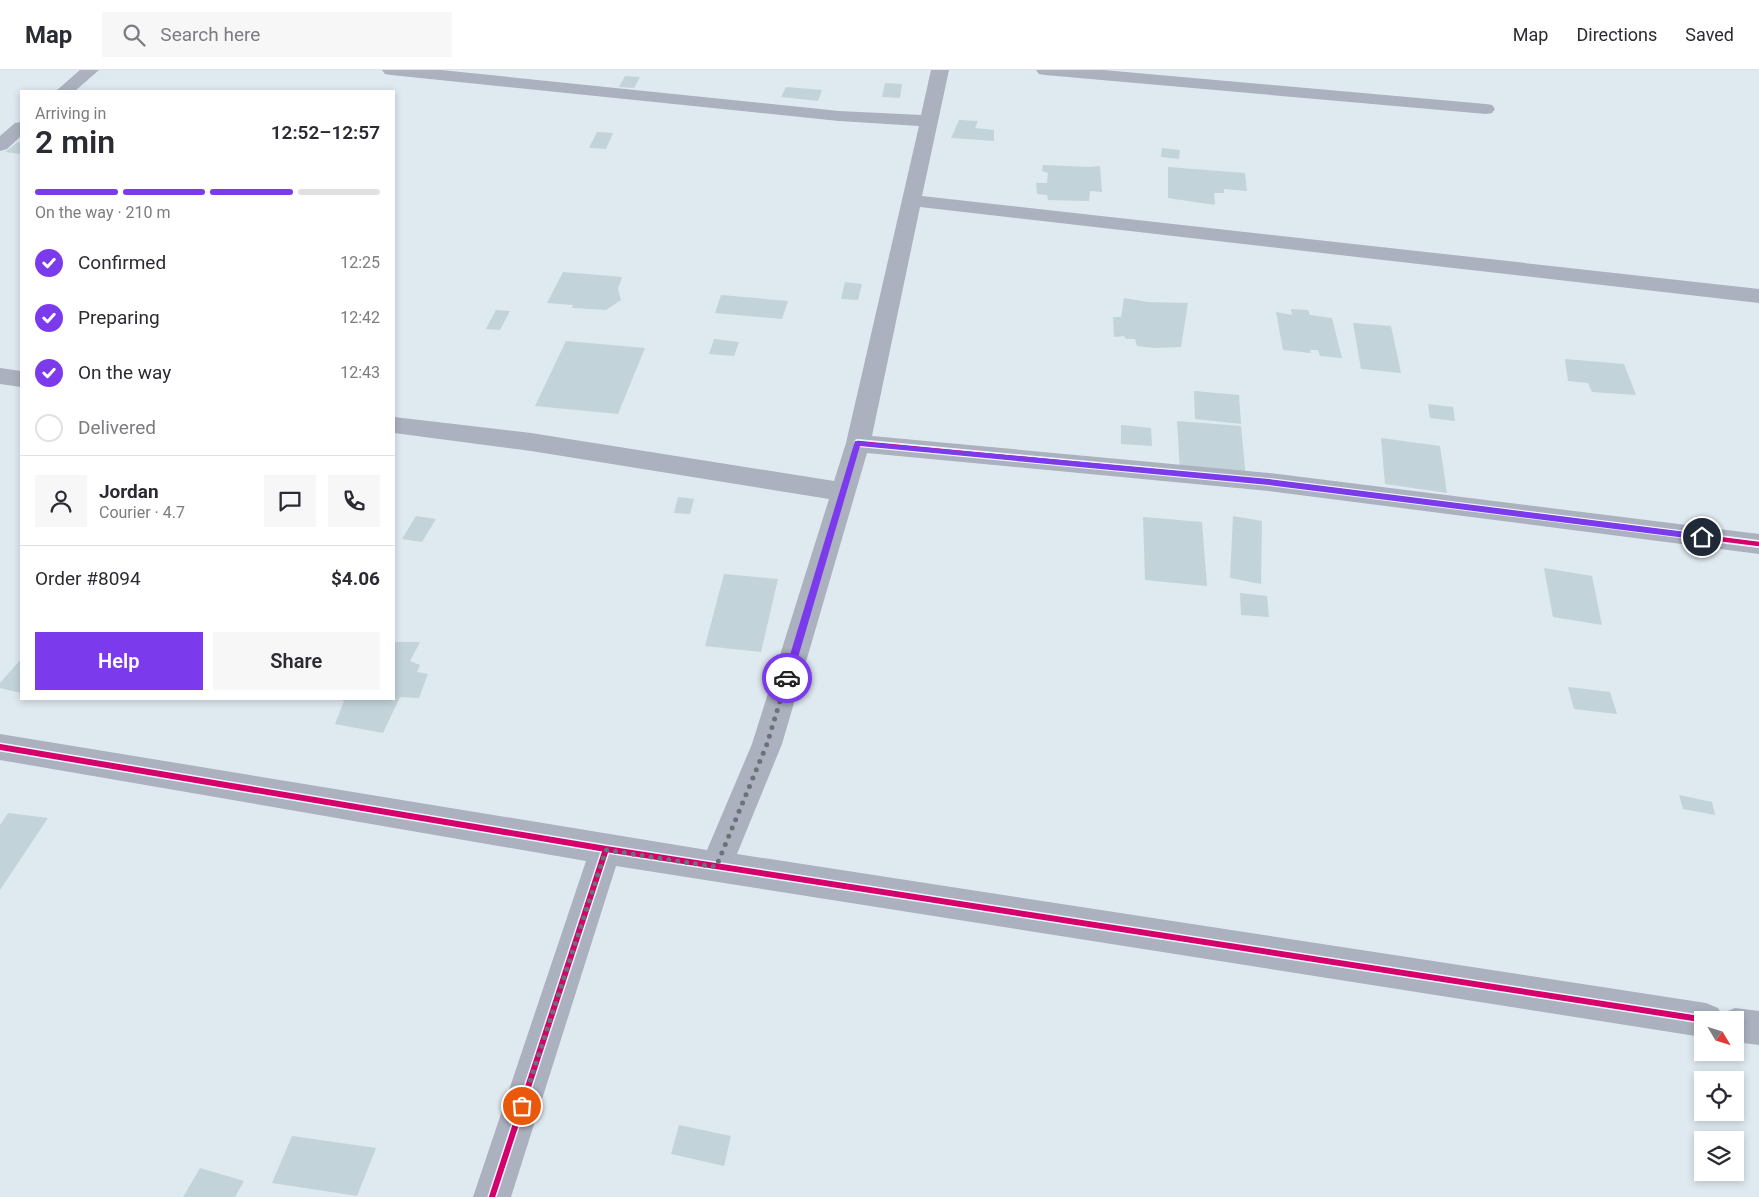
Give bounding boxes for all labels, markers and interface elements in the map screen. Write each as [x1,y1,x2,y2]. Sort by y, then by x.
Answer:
search box [102,12,452,57]
text: Map [25,21,72,49]
icon: search [120,21,148,49]
text: Search here [160,23,260,46]
text: Map [1513,24,1548,45]
text: Directions [1576,24,1657,45]
text: Saved [1685,24,1734,45]
text: Arriving in [35,104,106,123]
text: 12:52–12:57 [271,121,380,144]
text: 2 min [35,123,115,161]
text: On the way · 210 m [35,203,171,222]
icon: check [35,249,63,277]
text: Confirmed [78,251,166,274]
text: 12:25 [340,253,380,272]
icon: check [35,304,63,332]
text: Preparing [78,306,160,329]
text: 12:42 [340,308,380,327]
icon: check [35,359,63,387]
text: On the way [78,361,171,384]
text: 12:43 [340,363,380,382]
text: Delivered [78,416,156,439]
button: person [35,475,87,527]
button: chat [264,475,316,527]
button: phone [328,475,380,527]
text: Jordan [99,480,159,503]
text: Courier · 4.7 [99,503,185,522]
pin [1681,516,1723,558]
icon: home [1688,523,1716,551]
text: Order #8094 [35,567,141,590]
text: $4.06 [331,567,380,590]
button: Help [35,632,203,690]
button: Share [213,632,380,690]
courier [762,653,812,703]
icon: car [773,664,801,692]
north arrow [1694,1011,1744,1061]
map controls [1694,1011,1744,1181]
button: locate [1694,1071,1744,1121]
pin [501,1085,543,1127]
icon: bag [508,1092,536,1120]
button: layers [1694,1131,1744,1181]

